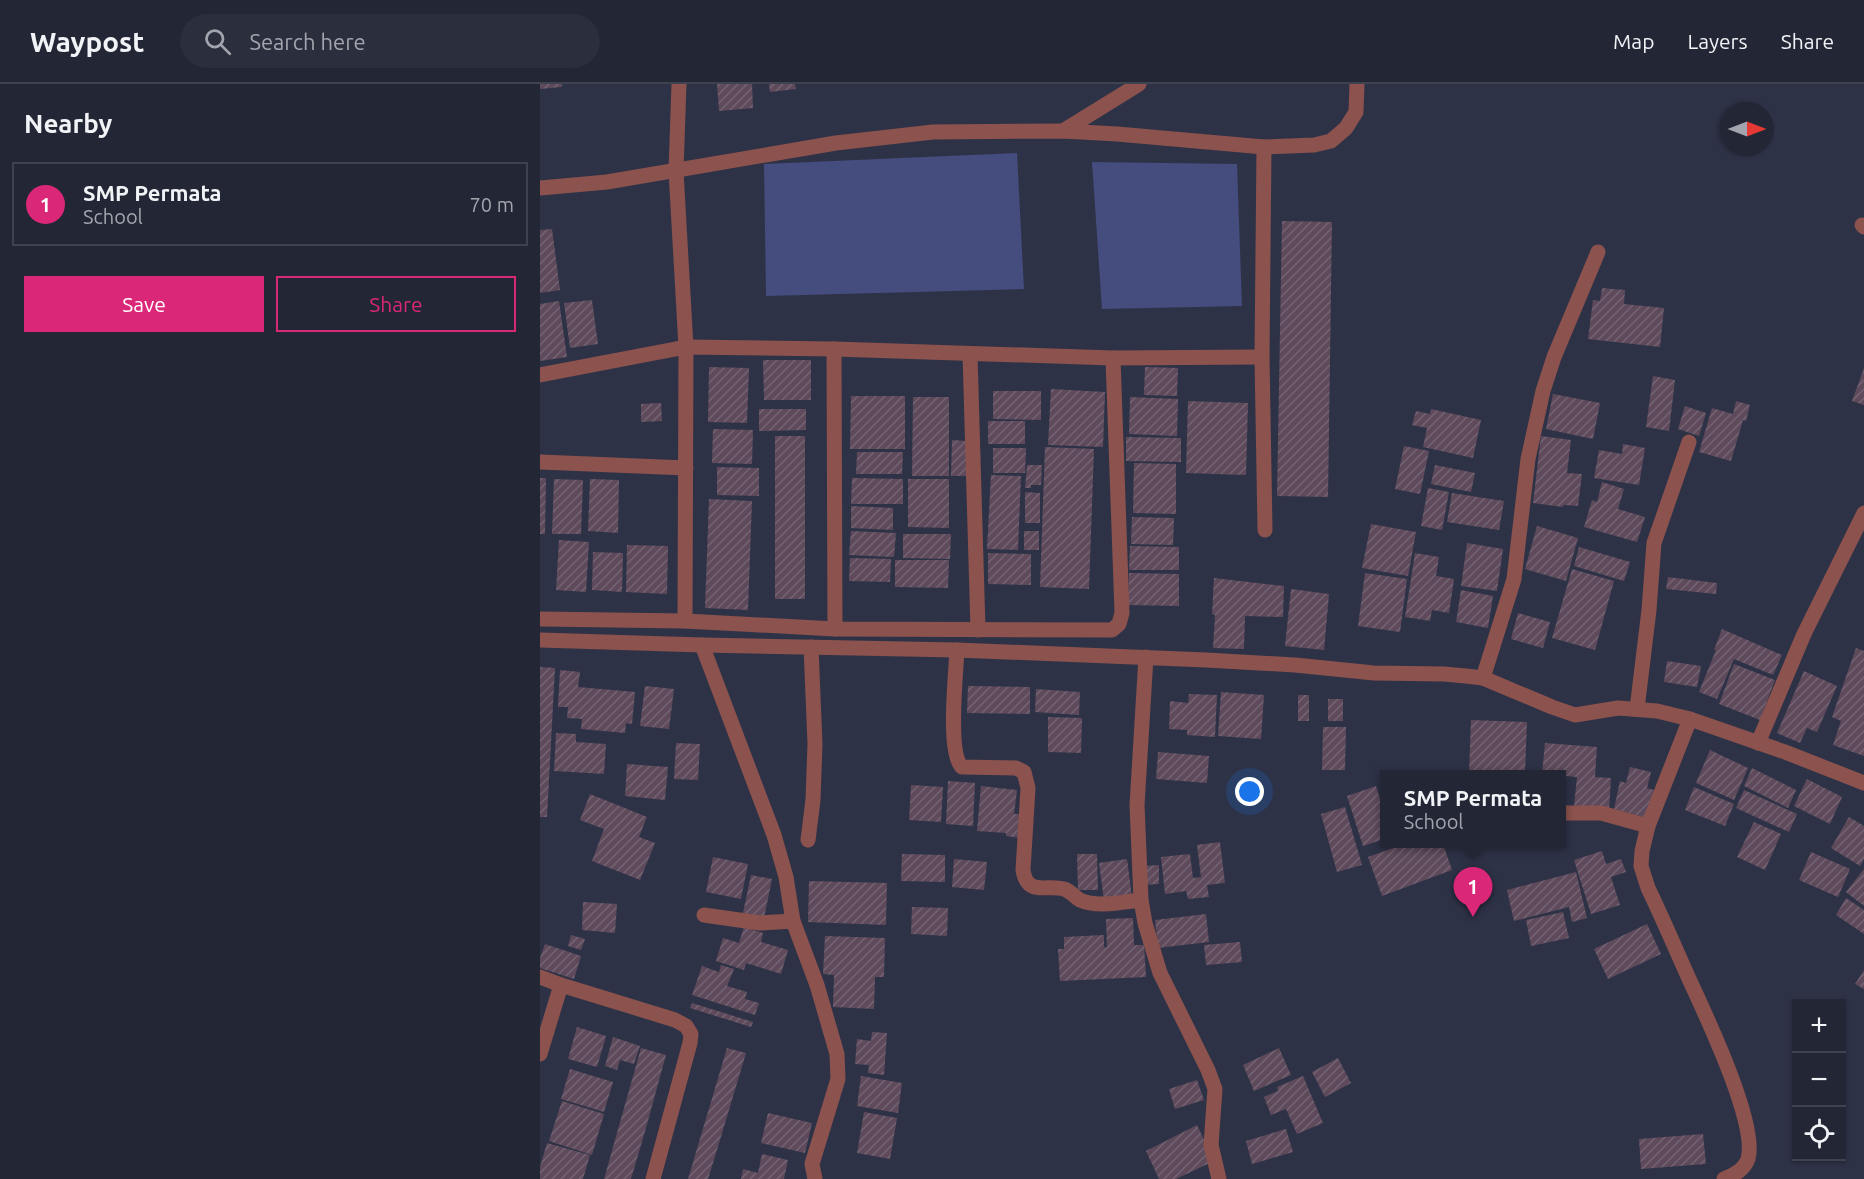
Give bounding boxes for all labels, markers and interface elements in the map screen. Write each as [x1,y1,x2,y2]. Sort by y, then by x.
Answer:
search box [180,14,600,68]
icon: search [201,25,234,58]
text: Waypost [30,26,144,57]
text: Search here [249,29,366,54]
text: Map [1613,29,1654,53]
text: Layers [1687,29,1748,53]
text: Share [1781,29,1834,53]
north arrow [1720,102,1774,156]
text: Nearby [24,109,112,138]
text: SMP Permata [83,180,222,205]
text: 1 [40,193,51,216]
text: 70 m [470,193,514,216]
text: School [83,205,143,228]
button: Save [24,276,264,332]
button: Share [276,276,516,332]
popup [1380,770,1566,848]
your location [1235,777,1264,806]
text: SMP Permata [1404,785,1542,810]
text: School [1404,810,1464,833]
pin: 1 [1454,868,1492,917]
map controls [1792,999,1846,1161]
button: + [1792,999,1846,1053]
button: − [1792,1053,1846,1107]
button: locate [1792,1107,1846,1161]

